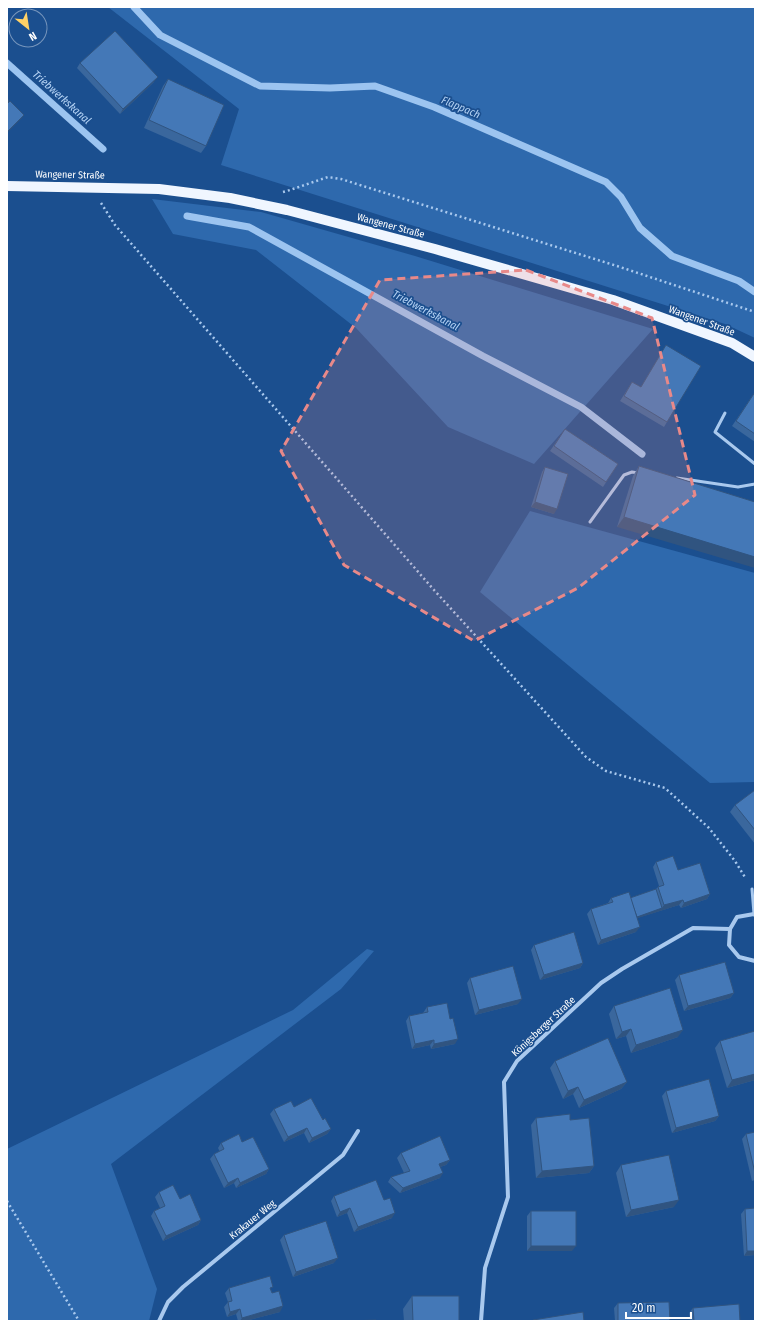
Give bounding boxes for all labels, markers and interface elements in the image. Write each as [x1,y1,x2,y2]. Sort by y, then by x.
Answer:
north arrow [8,8,48,48]
text: N [27,29,39,44]
water label: Triebwerkskanal [30,68,94,127]
water label: Flappach [439,93,482,122]
street label: Wangener Straße [35,168,105,182]
street label: Wangener Straße [356,211,426,241]
water label: Triebwerkskanal [390,287,462,334]
street label: Wangener Straße [667,303,736,338]
street label: Königsberger Straße [509,994,578,1059]
street label: Krakauer Weg [227,1197,278,1242]
scale bar [626,1294,691,1320]
text: 20 m [632,1301,656,1315]

